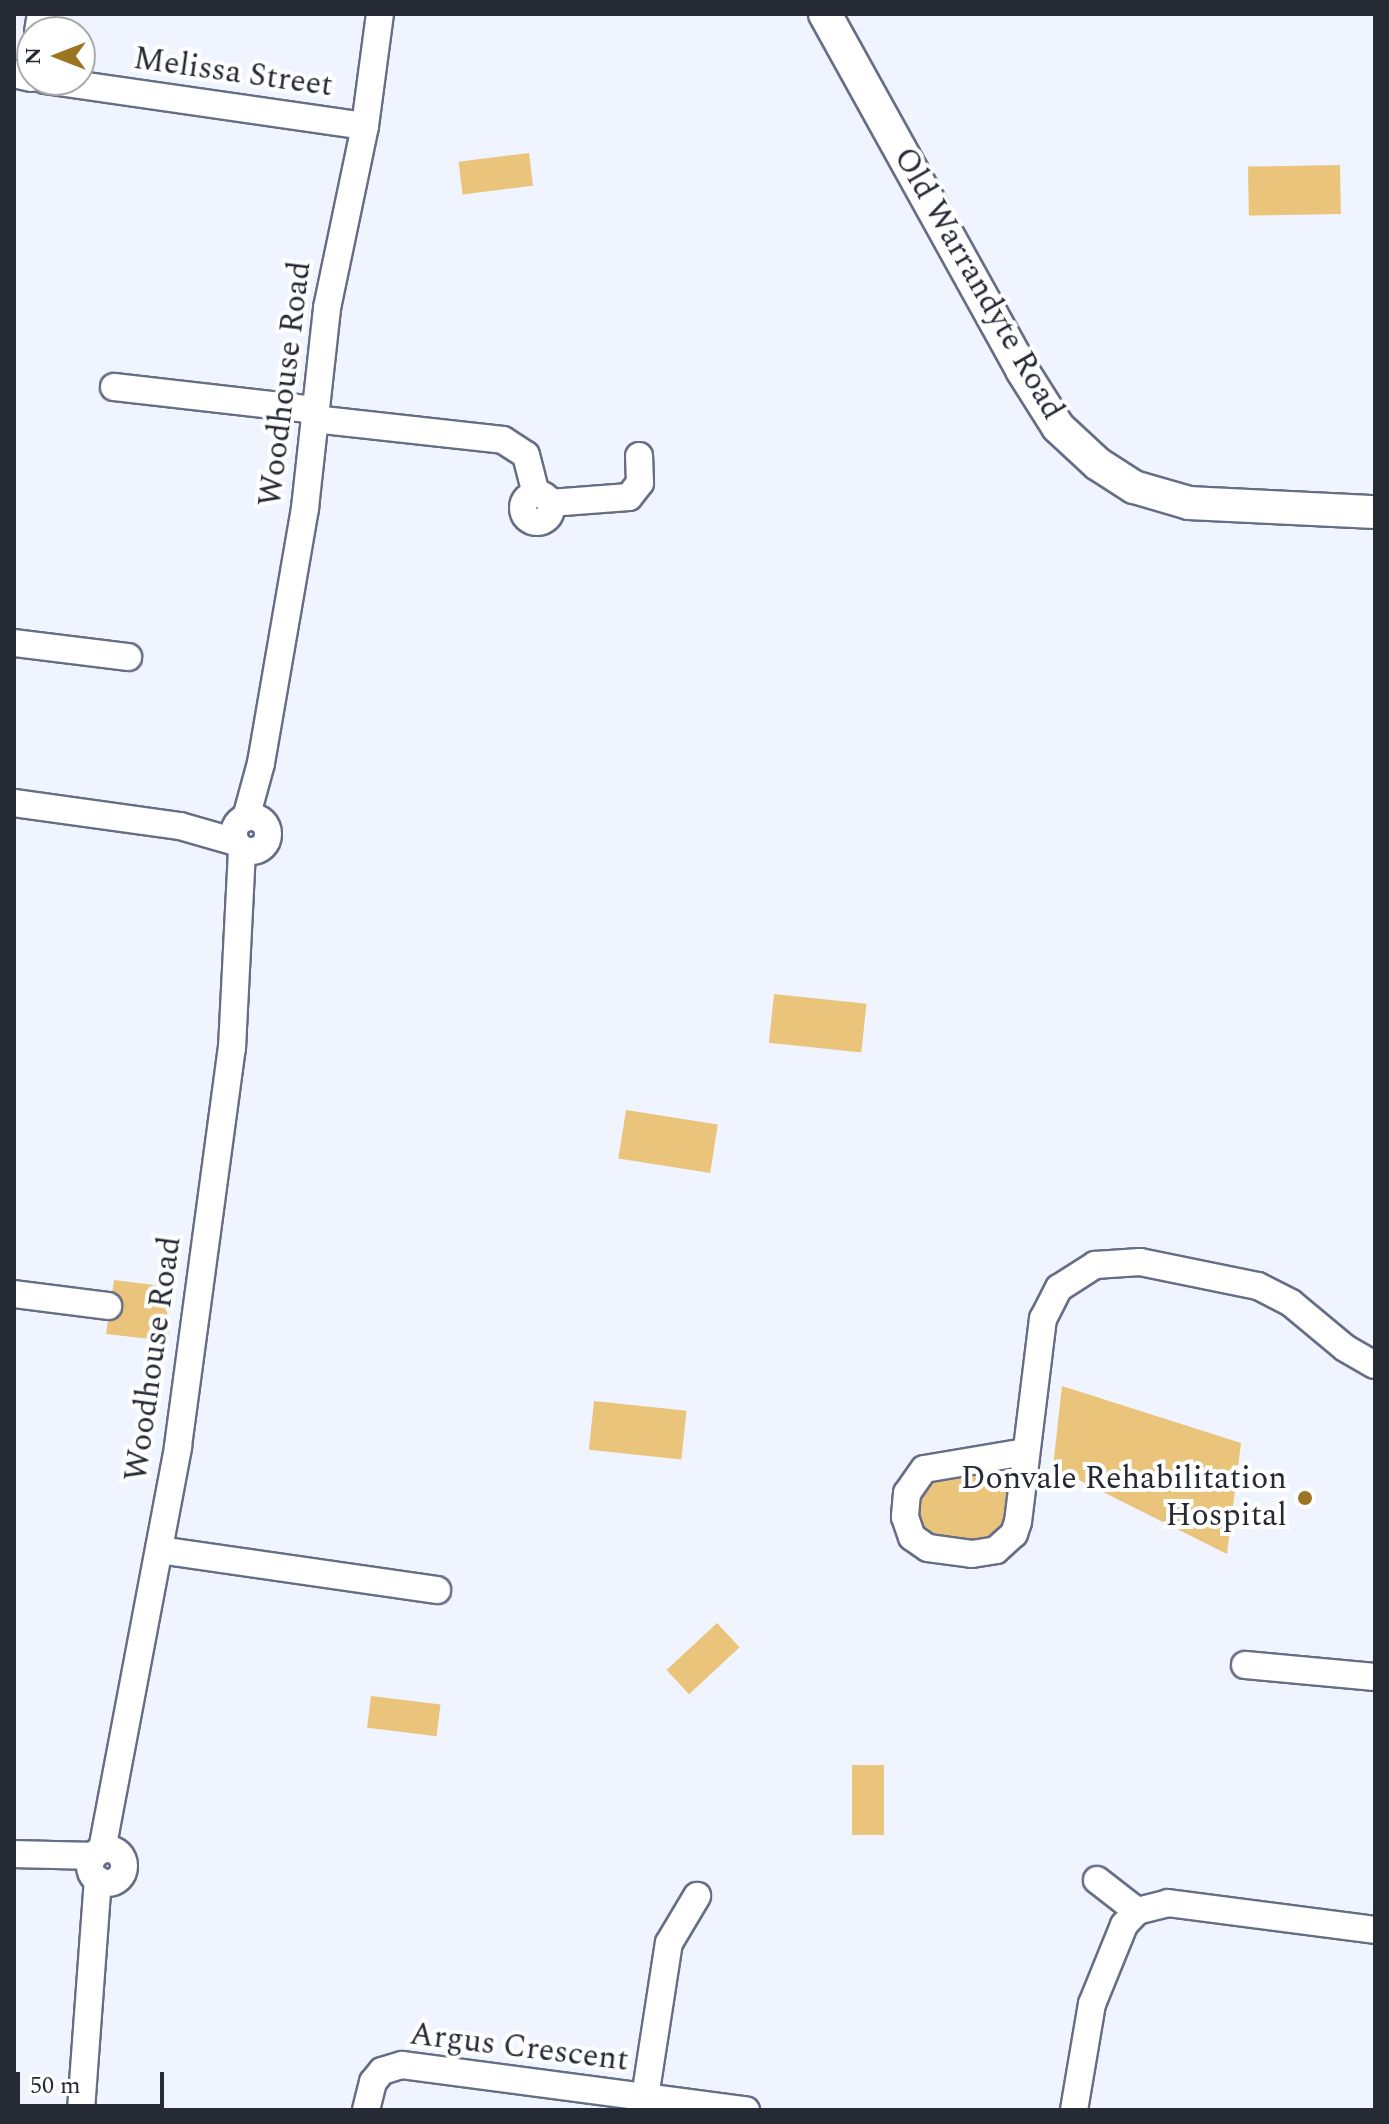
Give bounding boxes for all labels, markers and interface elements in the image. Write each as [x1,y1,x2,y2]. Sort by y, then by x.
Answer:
north arrow [16,16,96,96]
street label: Melissa Street [131,40,335,106]
text: N [17,47,50,65]
street label: Old Warrandyte Road [884,141,1072,427]
street label: Woodhouse Road [252,259,320,509]
street label: Woodhouse Road [118,1234,190,1484]
place label: Donvale Rehabilitation Hospital [961,1461,1287,1536]
marker: Donvale Rehabilitation Hospital [1294,1487,1316,1509]
street label: Argus Crescent [407,2016,631,2080]
scale bar [20,2056,168,2106]
text: 50 m [30,2068,81,2104]

